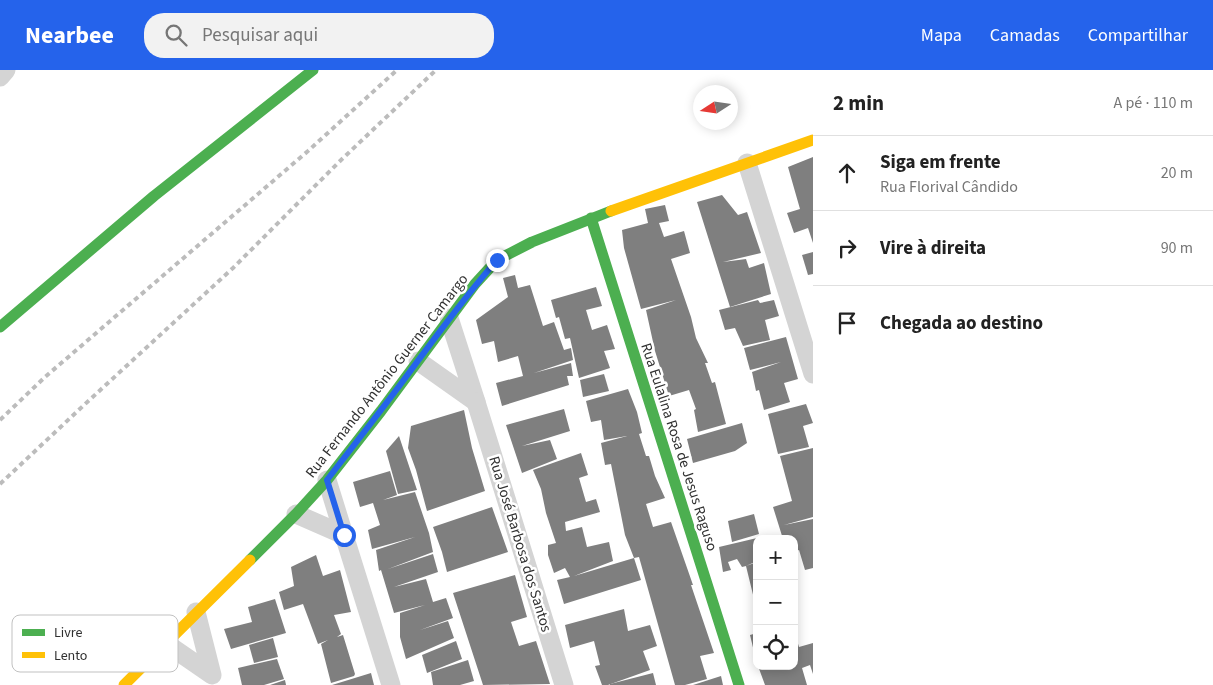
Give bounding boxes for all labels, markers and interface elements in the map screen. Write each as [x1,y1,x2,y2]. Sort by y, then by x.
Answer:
search box [144,13,494,58]
text: Nearbee [25,18,114,53]
icon: search [162,21,190,49]
text: Pesquisar aqui [202,22,318,49]
text: Mapa [921,23,962,48]
text: Camadas [990,23,1060,48]
text: Compartilhar [1088,23,1188,48]
north arrow [693,85,738,130]
text: 2 min [833,88,884,118]
text: A pé · 110 m [1114,92,1193,114]
text: Siga em frente [880,149,1001,176]
icon: ahead [833,159,861,187]
text: 20 m [1161,162,1193,184]
text: Rua Florival Cândido [880,176,1018,198]
icon: right [833,234,861,262]
text: Vire à direita [880,235,986,262]
text: 90 m [1161,237,1193,259]
route end [486,249,509,272]
street label: Rua Fernando Antônio Guerner Camargo [301,270,473,482]
icon: arrive [833,309,861,337]
text: Chegada ao destino [880,310,1043,337]
street label: Rua Eulalina Rosa de Jesus Raguso [635,340,723,554]
street label: Rua José Barbosa dos Santos [483,454,557,634]
route start [333,524,356,547]
map controls [753,535,798,670]
button: + [753,535,798,580]
button: − [753,580,798,625]
legend [12,615,178,672]
text: Livre [54,623,83,643]
button: locate [753,625,798,670]
text: Lento [54,646,87,666]

